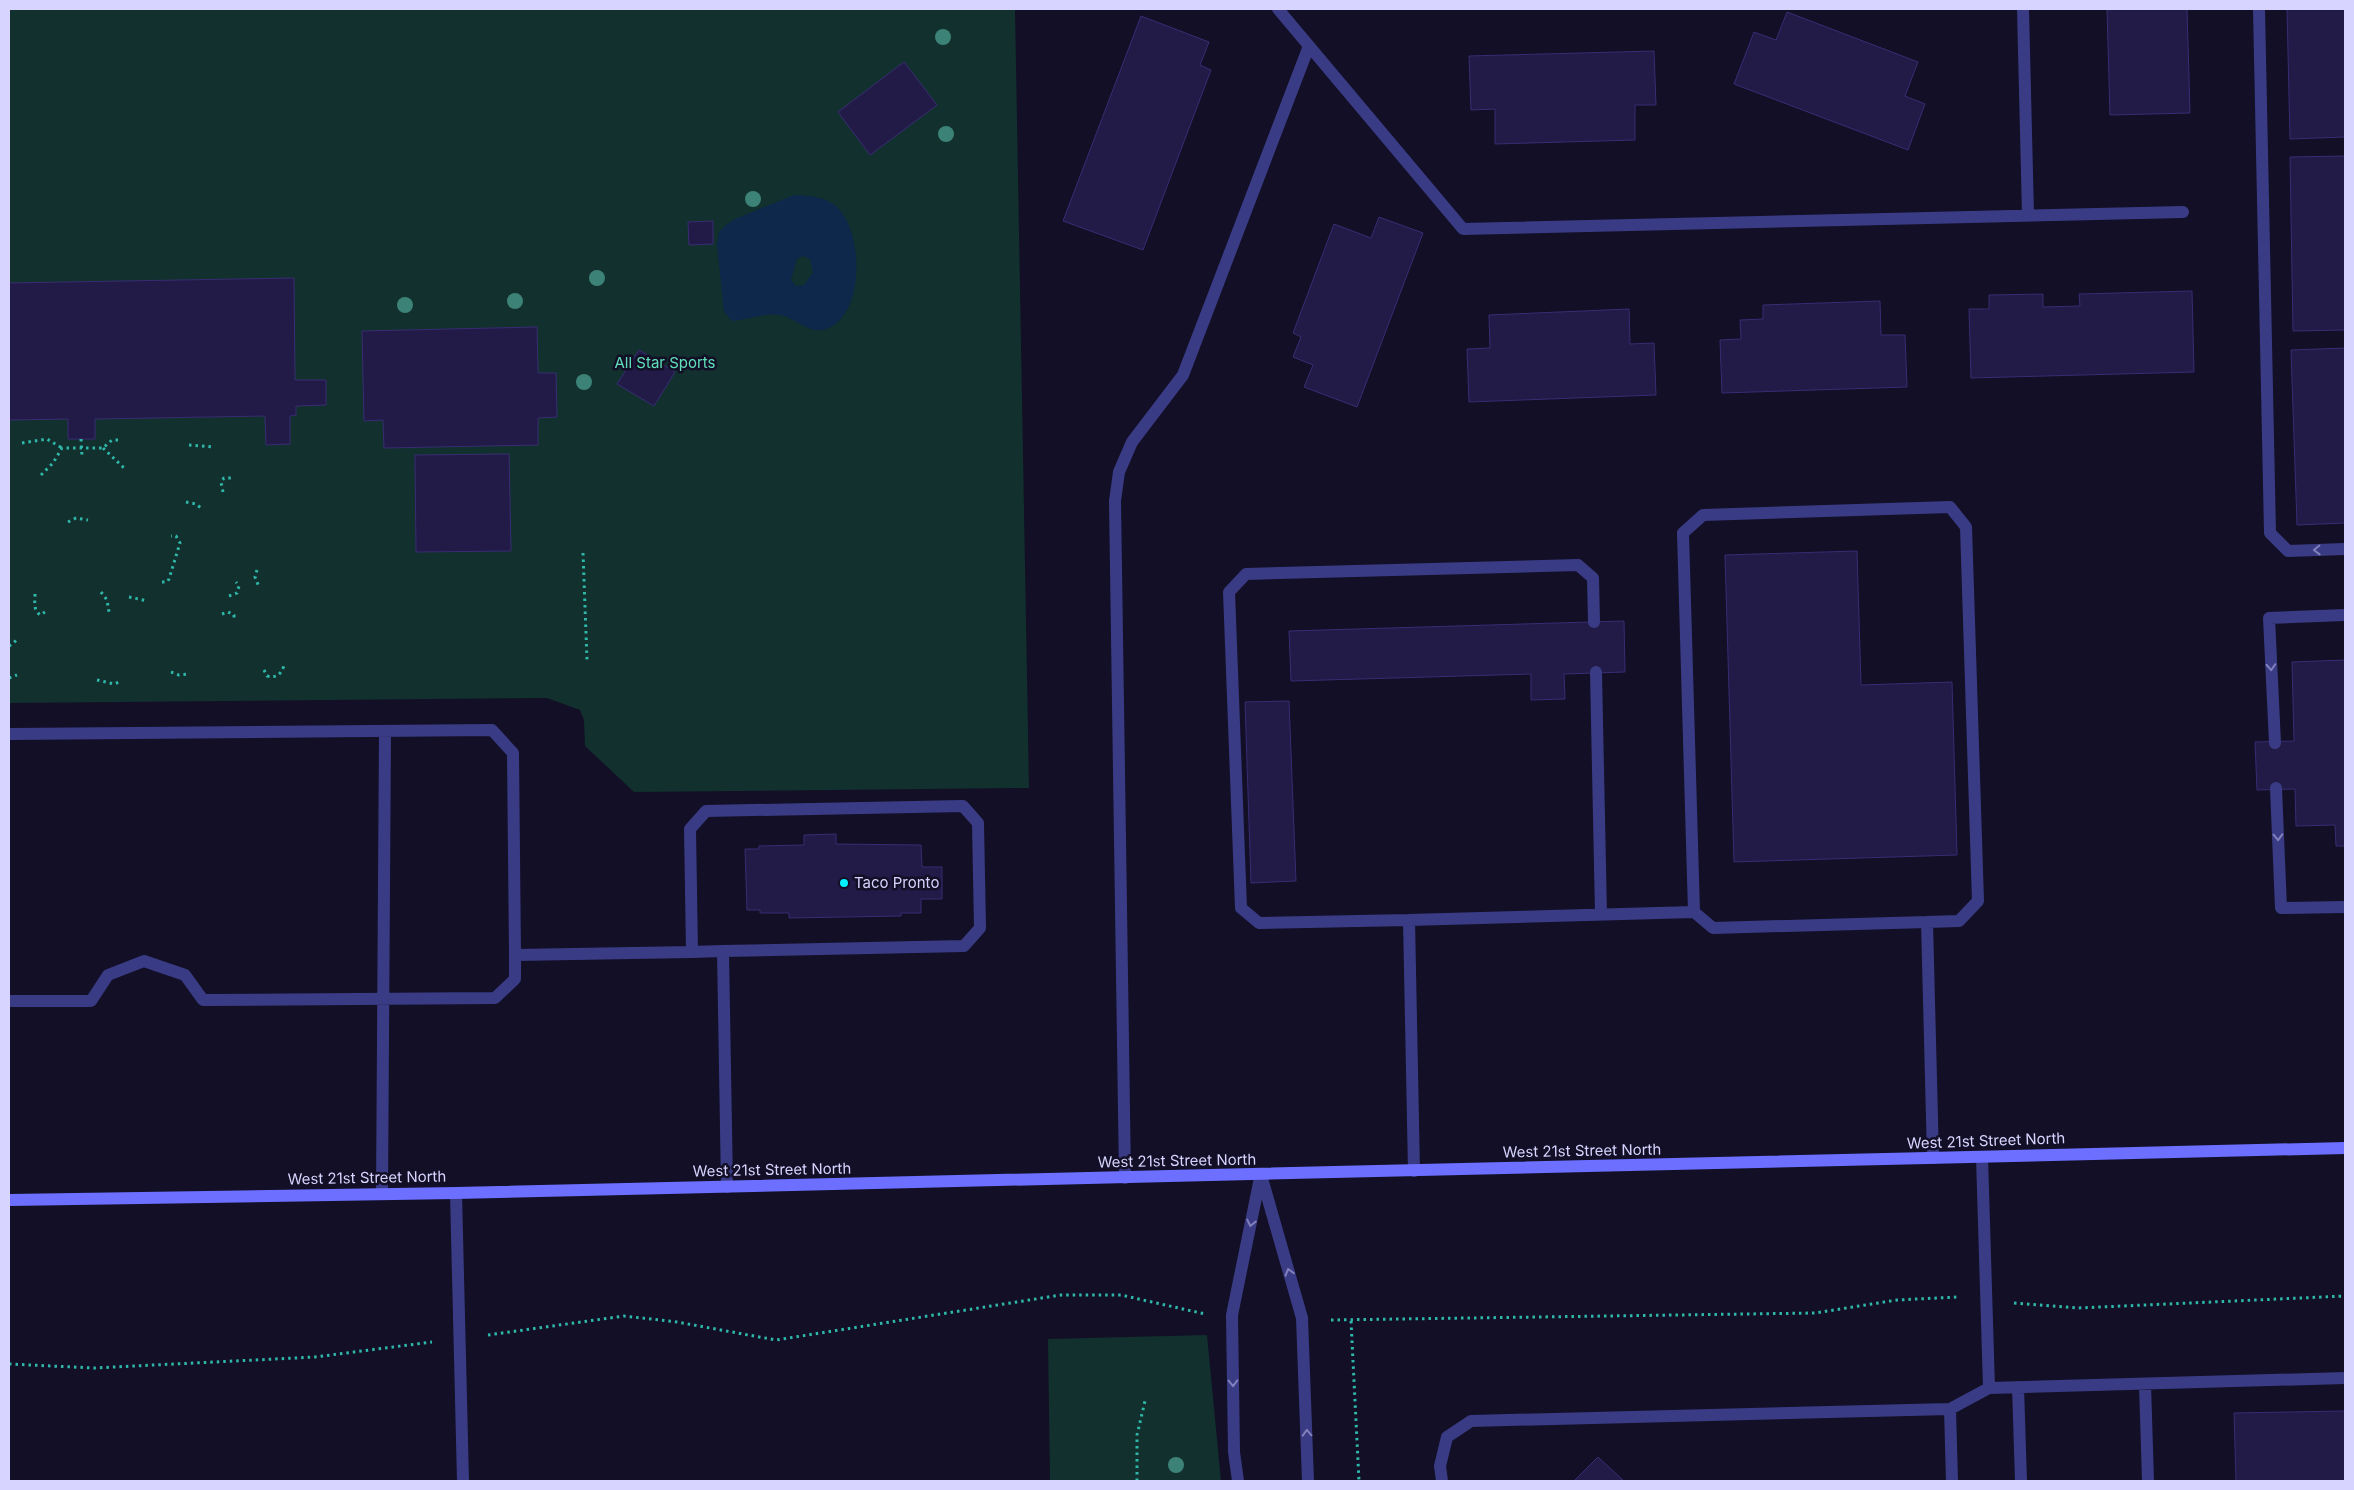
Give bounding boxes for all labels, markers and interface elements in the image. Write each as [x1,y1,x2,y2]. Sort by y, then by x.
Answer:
park label: All Star Sports [614,353,716,372]
one-way arrow [2312,545,2320,555]
one-way arrow [2266,663,2277,671]
one-way arrow [2273,834,2283,841]
place label: Taco Pronto [854,873,939,892]
marker: Taco Pronto [838,877,850,889]
street label: West 21st Street North [1906,1128,2066,1153]
street label: West 21st Street North [1503,1140,1661,1161]
street label: West 21st Street North [1098,1150,1256,1171]
street label: West 21st Street North [693,1159,851,1180]
street label: West 21st Street North [288,1167,446,1188]
one-way arrow [1246,1218,1257,1227]
one-way arrow [1284,1268,1295,1276]
one-way arrow [1228,1380,1238,1388]
one-way arrow [1301,1428,1312,1436]

